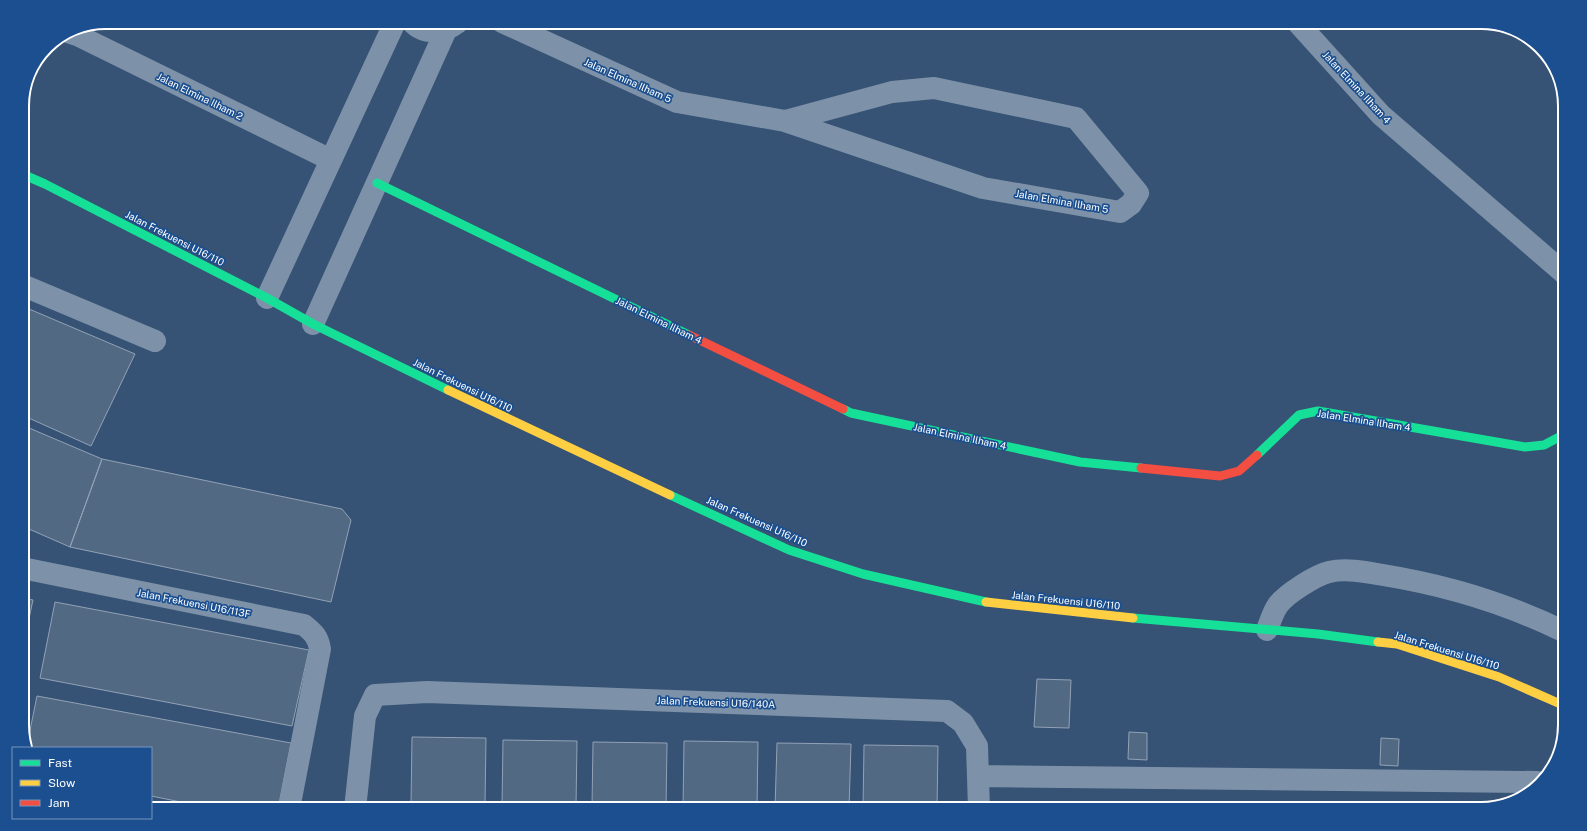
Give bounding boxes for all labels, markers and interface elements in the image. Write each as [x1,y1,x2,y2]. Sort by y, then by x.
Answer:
street label: Jalan Elmina Ilham 4 [1320,48,1394,126]
street label: Jalan Elmina Ilham 5 [582,55,674,105]
street label: Jalan Elmina Ilham 2 [155,70,245,122]
street label: Jalan Elmina Ilham 5 [1014,187,1110,215]
street label: Jalan Frekuensi U16/110 [124,208,226,268]
street label: Jalan Elmina Ilham 4 [614,294,704,346]
street label: Jalan Frekuensi U16/110 [411,356,515,414]
street label: Jalan Elmina Ilham 4 [1316,407,1412,433]
street label: Jalan Elmina Ilham 4 [913,420,1007,452]
street label: Jalan Frekuensi U16/110 [705,493,809,549]
street label: Jalan Frekuensi U16/113F [136,586,252,620]
street label: Jalan Frekuensi U16/110 [1011,588,1121,612]
street label: Jalan Frekuensi U16/110 [1393,628,1501,672]
street label: Jalan Frekuensi U16/140A [657,694,775,710]
legend [12,747,152,819]
text: Fast [48,756,73,770]
text: Slow [48,776,76,790]
text: Jam [48,796,70,810]

